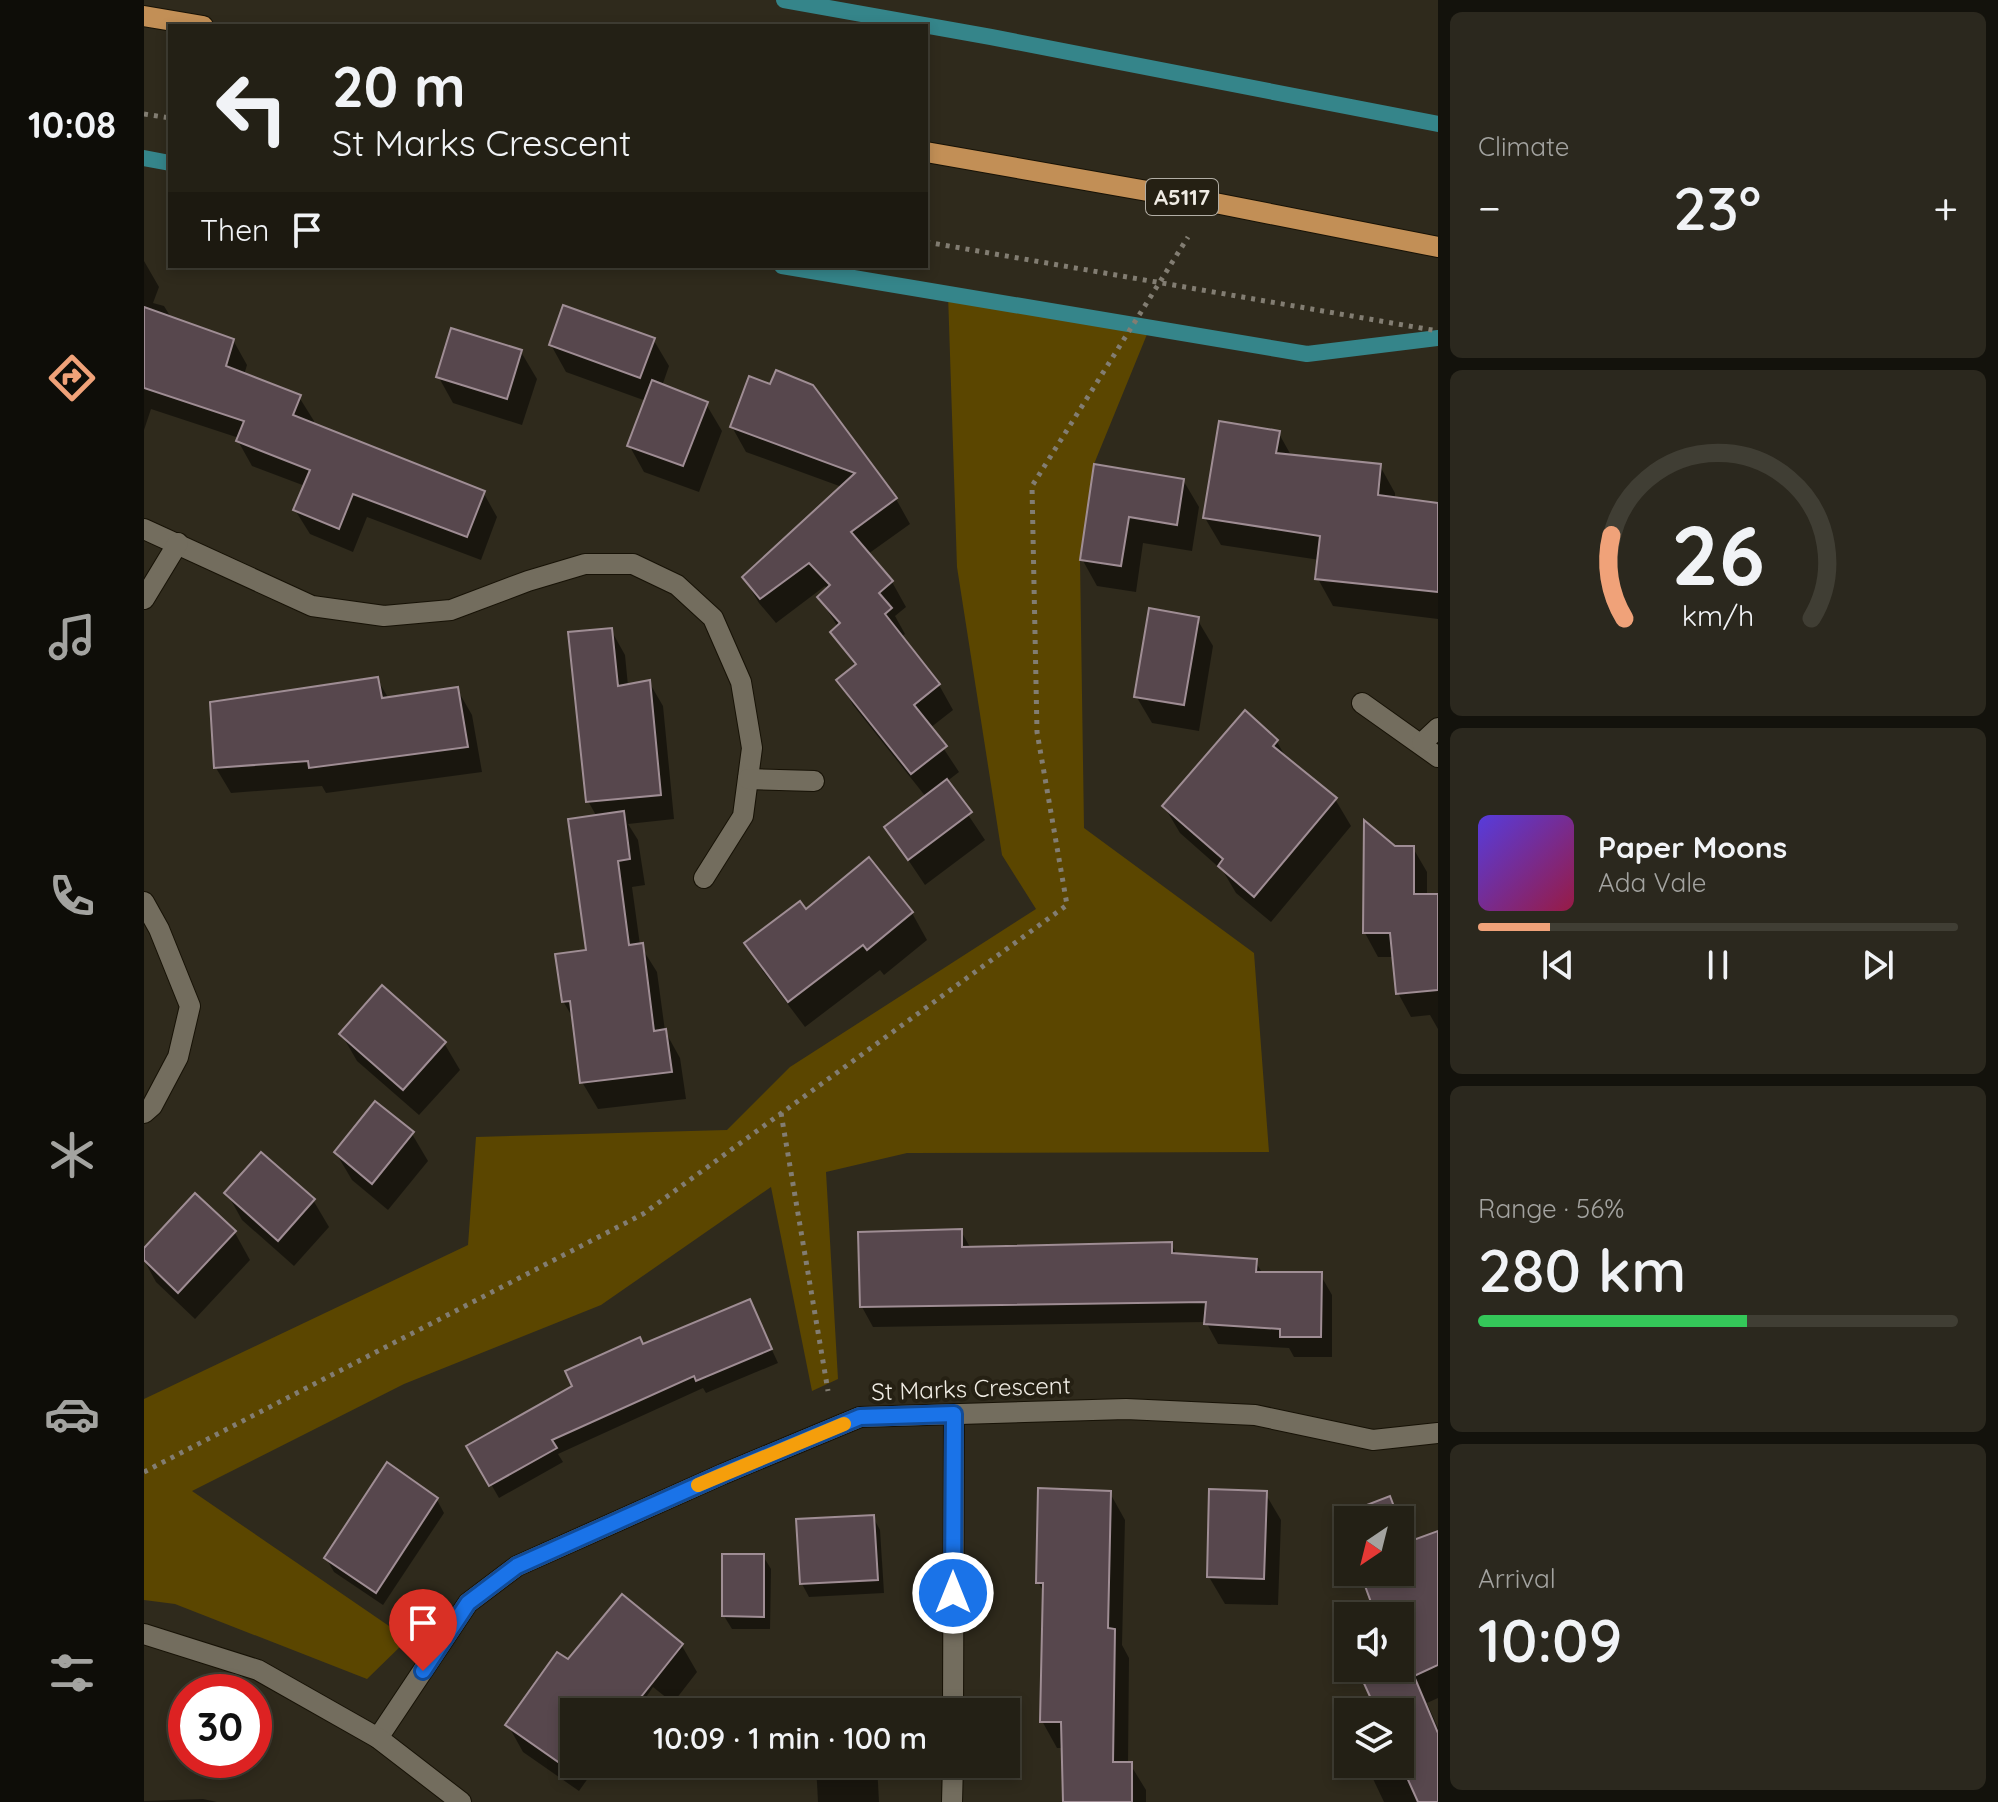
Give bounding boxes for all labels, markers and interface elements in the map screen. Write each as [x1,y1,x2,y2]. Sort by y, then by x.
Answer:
text: 20 m [332,51,466,121]
icon: left [200,56,304,160]
text: 10:08 [28,102,116,147]
text: St Marks Crescent [332,120,631,165]
text: Climate [1478,130,1569,163]
text: 23° [1673,170,1761,245]
road number: A5117 [1146,179,1218,215]
text: − [1478,180,1501,235]
text: + [1933,180,1958,235]
icon: arrive [285,208,329,252]
text: Then [200,211,269,249]
icon: directions [44,350,100,406]
text: 26 [1671,502,1765,606]
text: km/h [1682,597,1754,633]
icon: music [44,609,100,665]
text: Paper Moons [1598,828,1787,866]
text: Ada Vale [1598,866,1707,899]
icon: phone [44,868,100,924]
icon: previous [1536,943,1580,987]
icon: pause [1696,943,1740,987]
icon: next [1856,943,1900,987]
icon: climate [44,1127,100,1183]
text: Range · 56% [1478,1192,1624,1225]
text: 280 km [1478,1232,1686,1307]
street label: St Marks Crescent [871,1370,1071,1406]
icon: car [44,1386,100,1442]
north arrow [1334,1506,1414,1586]
map controls [1334,1506,1414,1778]
position arrow [911,1551,995,1635]
text: Arrival [1478,1562,1556,1595]
pin [389,1589,457,1671]
icon: arrive [401,1601,445,1645]
button: sound [1334,1602,1414,1682]
text: 10:09 [1478,1602,1622,1677]
icon: filters [44,1645,100,1701]
speed limit sign: 30 [168,1674,272,1778]
button: layers [1334,1698,1414,1778]
text: 10:09 · 1 min · 100 m [653,1719,927,1757]

